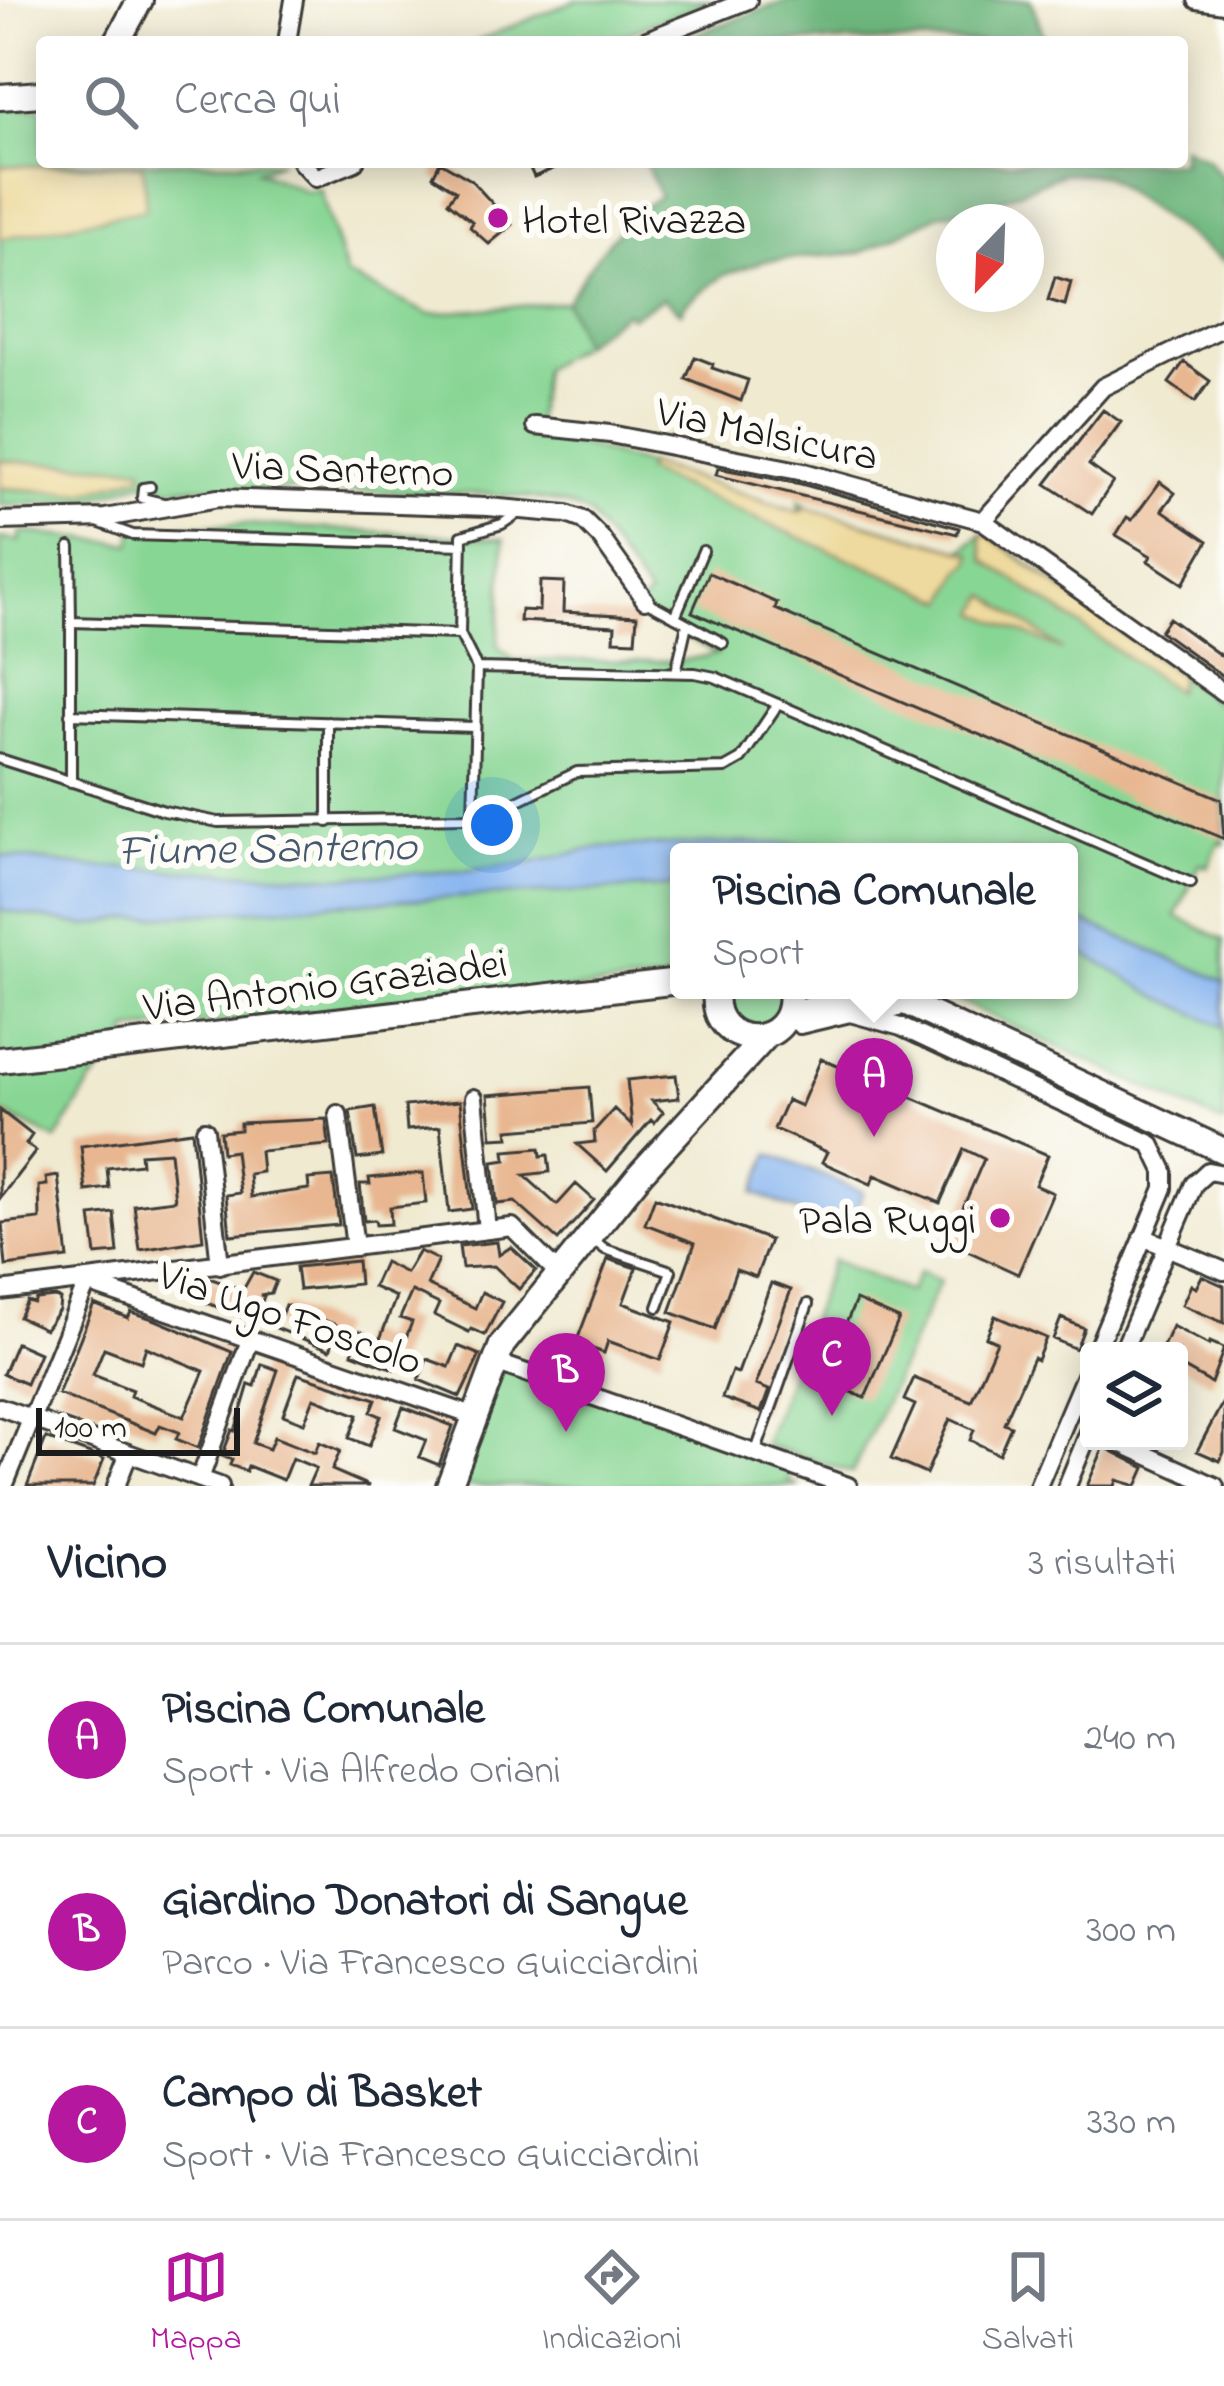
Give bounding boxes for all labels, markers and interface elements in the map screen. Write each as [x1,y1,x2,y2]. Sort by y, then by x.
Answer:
search box [36,36,1188,168]
icon: search [78,69,144,135]
text: Cerca qui [174,69,341,135]
place label: Hotel Rivazza [522,192,746,253]
north arrow [936,204,1044,312]
marker: Hotel Rivazza [485,205,511,231]
street label: Via Malsicura [650,383,883,490]
street label: Via Santerno [230,437,455,506]
your location [462,795,522,855]
water label: Fiume Santerno [117,815,419,887]
popup [670,843,1078,999]
text: Piscina Comunale [712,860,1036,926]
text: Sport [712,926,804,983]
street label: Via Antonio Graziadei [139,935,511,1040]
pin: A [835,1038,913,1137]
place label: Pala Ruggi [799,1192,976,1253]
marker: Pala Ruggi [987,1205,1013,1231]
street label: Via Ugo Foscolo [149,1246,430,1394]
pin: C [793,1317,871,1416]
pin: B [527,1333,605,1432]
map controls [1080,1342,1188,1450]
button: layers [1080,1342,1188,1450]
scale bar [36,1402,240,1455]
text: 100 m [54,1405,127,1453]
text: Vicino [48,1527,167,1602]
text: 3 risultati [1028,1536,1176,1593]
text: Piscina Comunale [162,1678,485,1744]
text: A [75,1711,99,1768]
text: 240 m [1084,1711,1176,1768]
text: Sport · Via Alfredo Oriani [162,1744,561,1801]
text: Giardino Donatori di Sangue [162,1870,688,1936]
text: B [74,1903,100,1960]
text: 300 m [1086,1903,1176,1960]
text: Parco · Via Francesco Guicciardini [162,1936,699,1993]
text: Campo di Basket [162,2062,482,2128]
text: C [76,2095,98,2152]
text: 330 m [1087,2095,1176,2152]
text: Sport · Via Francesco Guicciardini [162,2128,700,2185]
tab: Mappa [150,2244,242,2364]
tab: Indicazioni [542,2244,682,2364]
tab: Salvati [982,2244,1074,2364]

